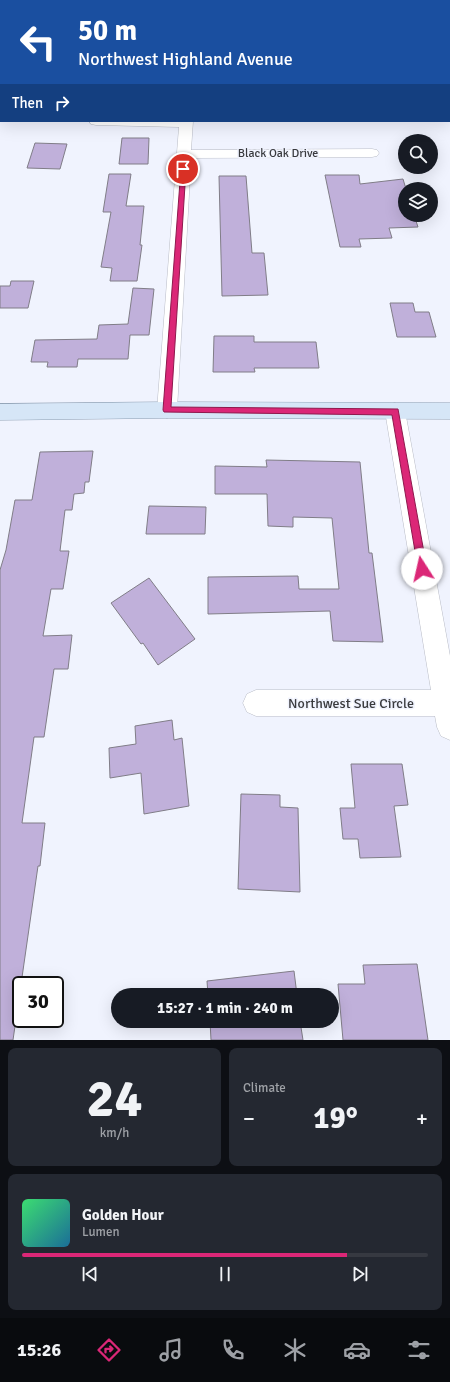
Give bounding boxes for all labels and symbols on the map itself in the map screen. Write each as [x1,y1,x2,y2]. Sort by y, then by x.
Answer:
street label: Black Oak Drive [238,146,318,161]
pin [166,152,200,186]
position arrow [401,548,443,590]
street label: Northwest Sue Circle [288,695,414,712]
speed limit sign: 30 [12,976,64,1028]

